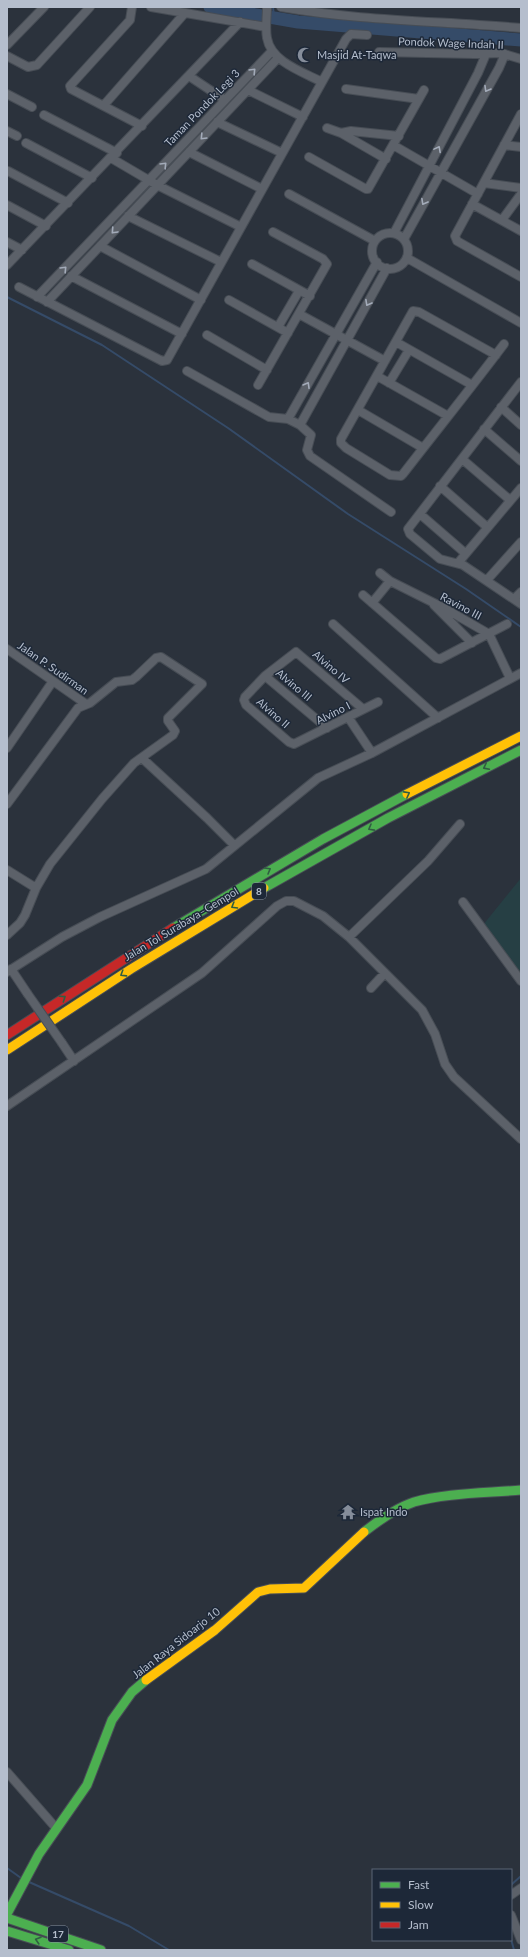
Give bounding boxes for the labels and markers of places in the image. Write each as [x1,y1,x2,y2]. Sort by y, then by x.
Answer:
mosque icon: Masjid At-Taqwa [296,46,314,64]
place label: Masjid At-Taqwa [317,48,397,61]
temple icon: Ispat Indo [339,1503,357,1521]
place label: Ispat Indo [360,1505,408,1518]

